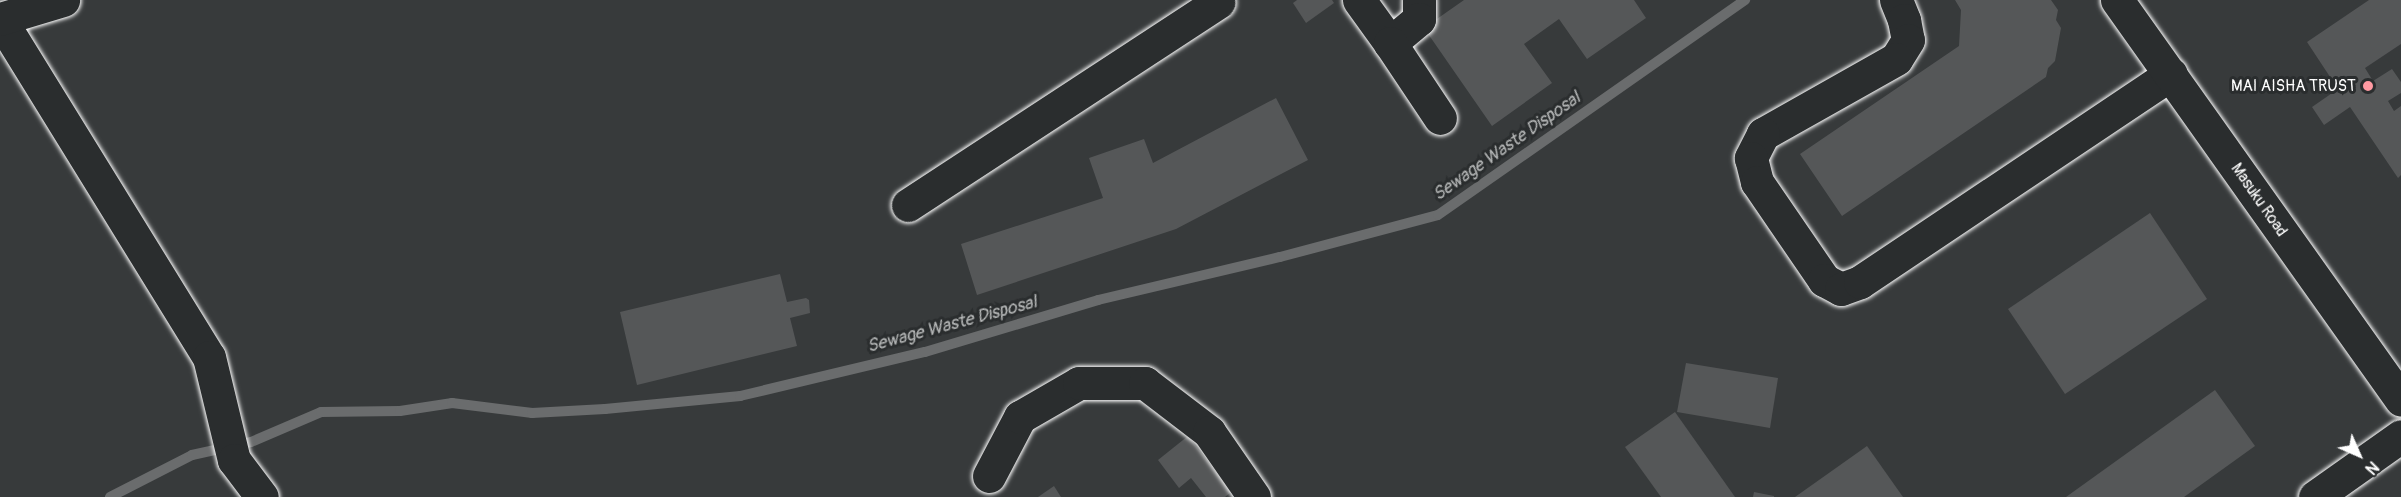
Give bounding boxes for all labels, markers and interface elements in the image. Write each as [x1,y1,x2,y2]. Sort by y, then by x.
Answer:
place label: MAI AISHA TRUST [2231,76,2356,96]
marker: MAI AISHA TRUST [2361,79,2375,93]
water label: Sewage Waste Disposal [1429,88,1585,206]
street label: Masuku Road [2227,160,2291,240]
water label: Sewage Waste Disposal [865,292,1039,358]
north arrow [2329,425,2389,485]
text: N [2361,457,2383,479]

